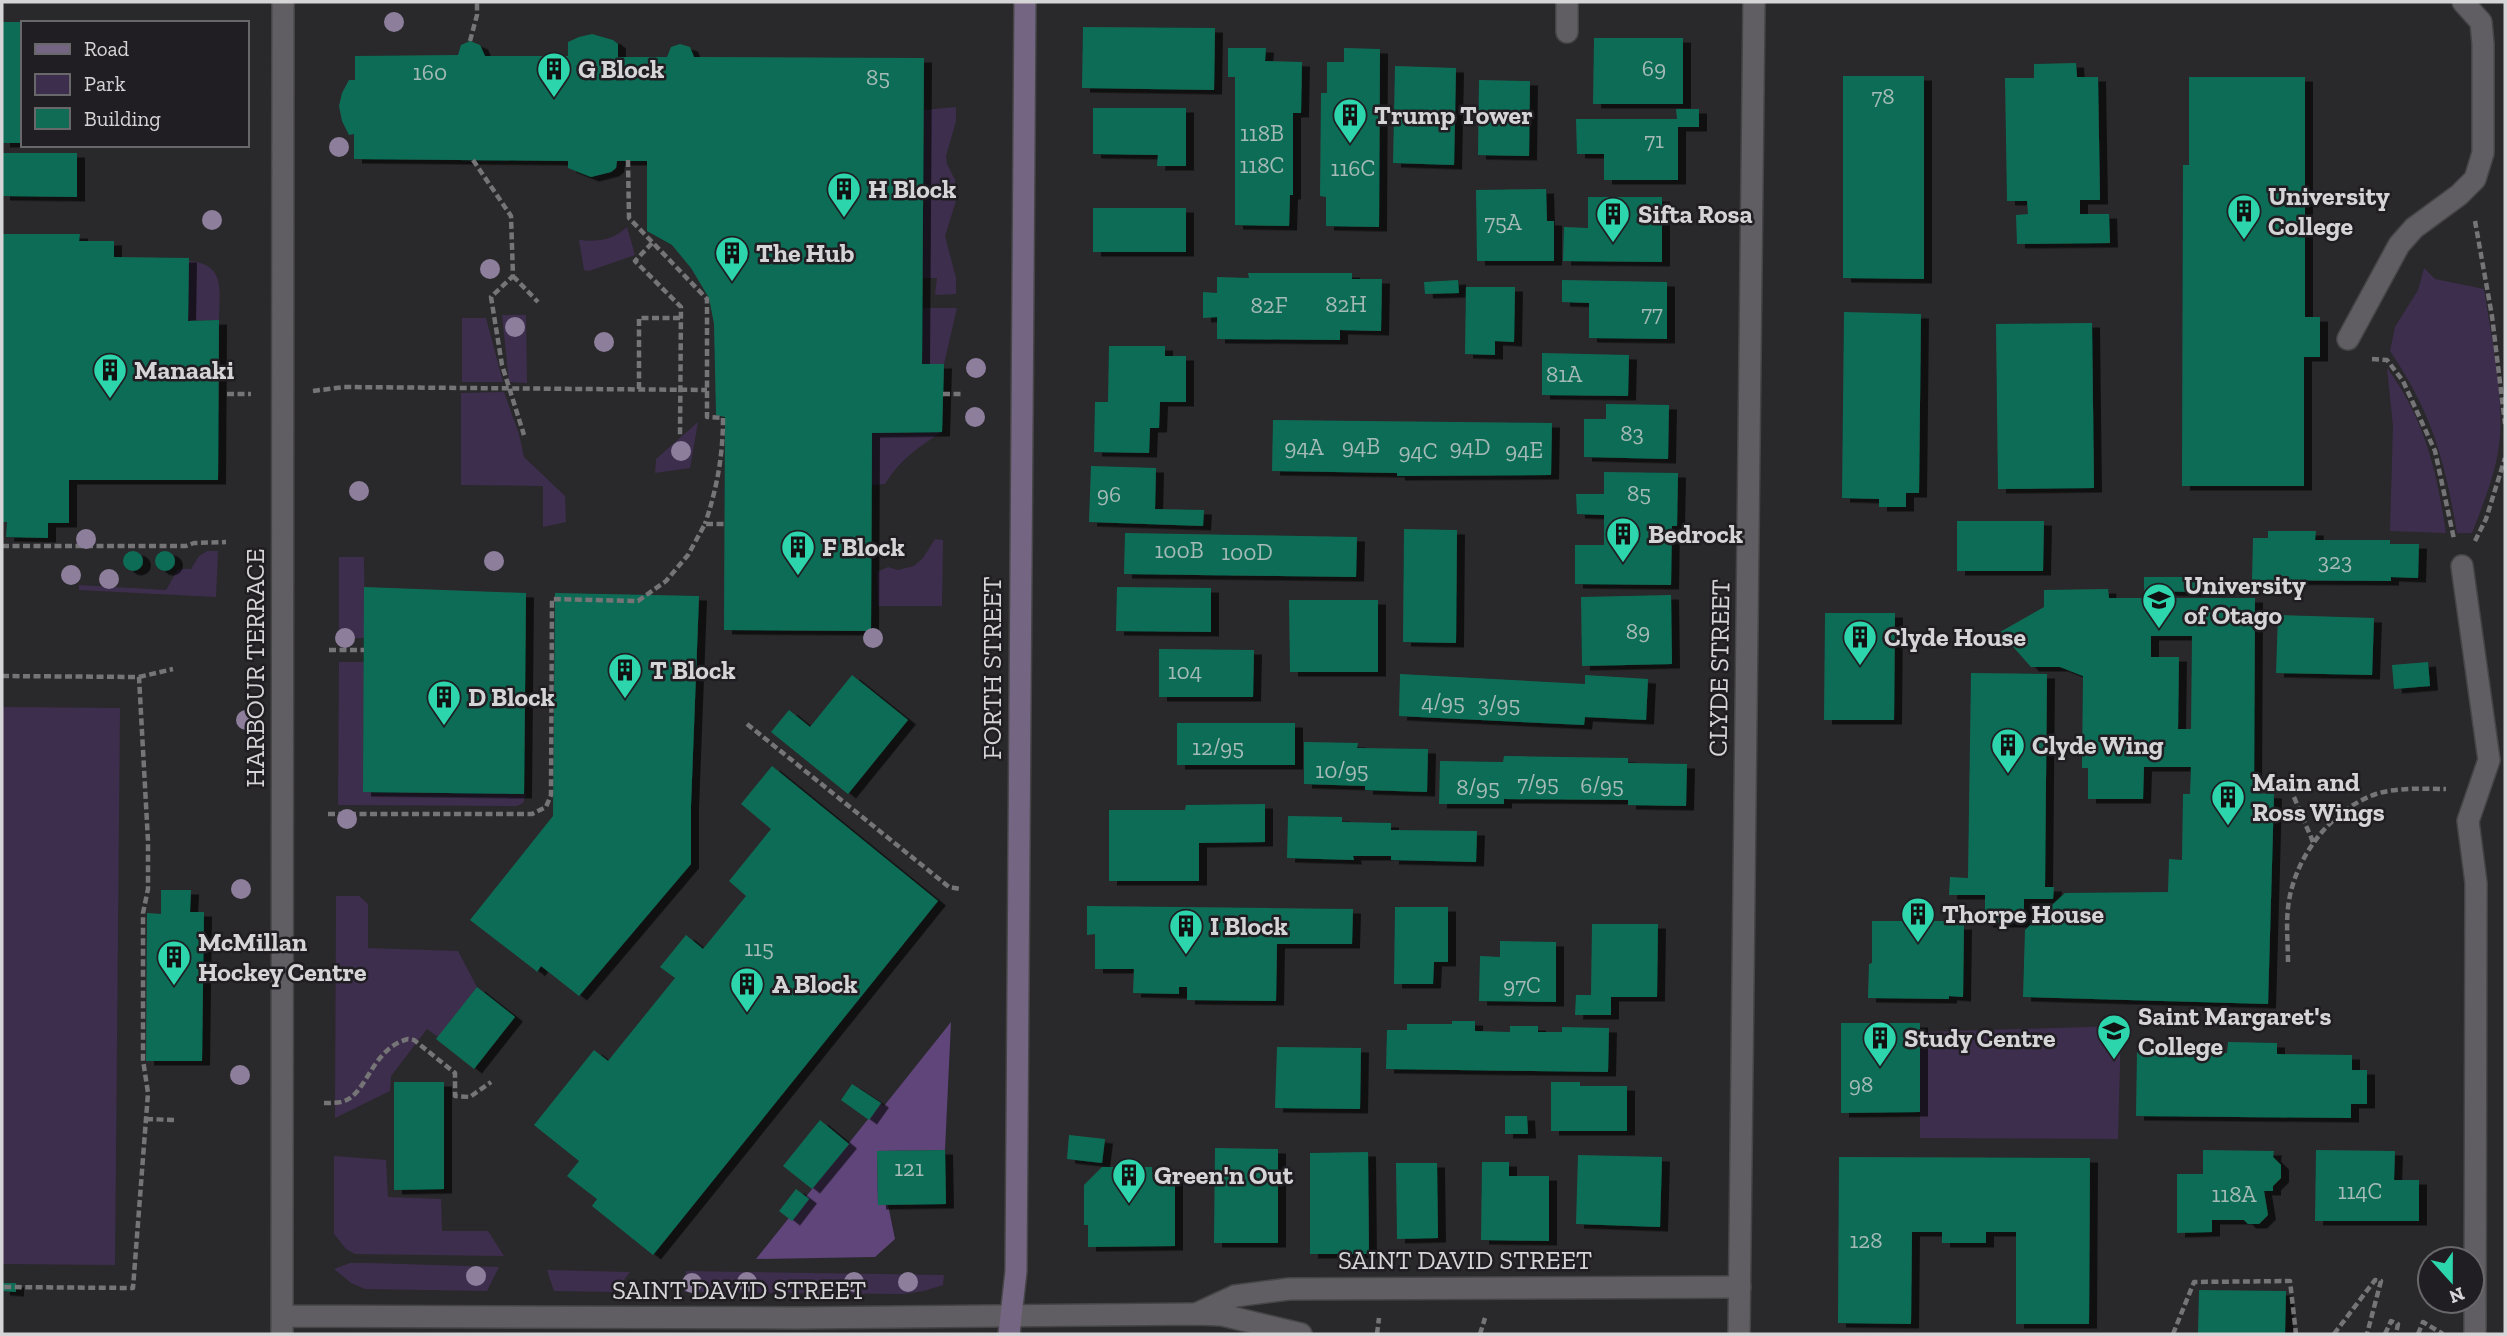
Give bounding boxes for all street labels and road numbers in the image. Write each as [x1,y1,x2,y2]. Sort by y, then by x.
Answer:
street label: HARBOUR TERRACE [239,549,271,787]
street label: FORTH STREET [976,576,1008,760]
street label: CLYDE STREET [1701,579,1737,757]
street label: SAINT DAVID STREET [1338,1244,1592,1276]
street label: SAINT DAVID STREET [612,1274,866,1306]

